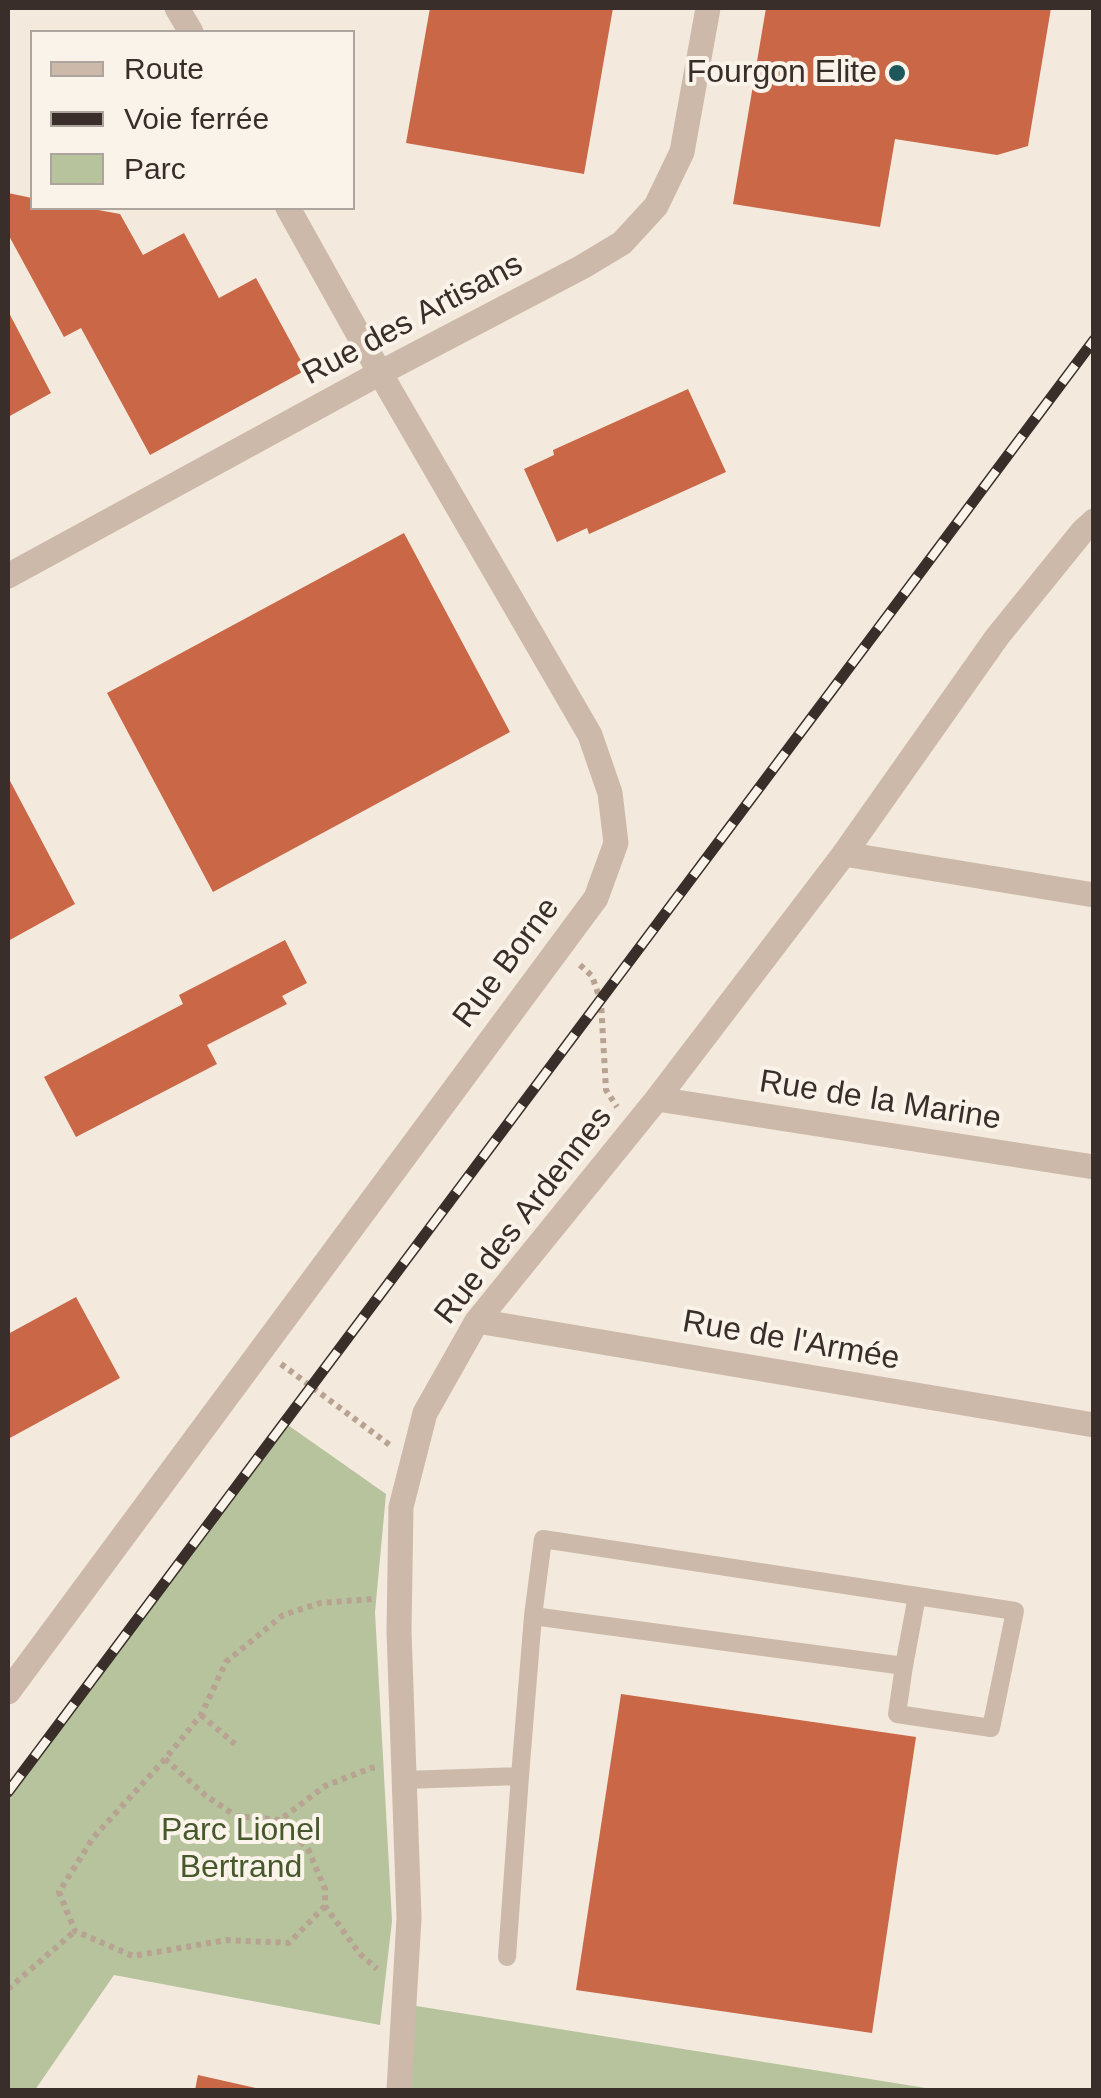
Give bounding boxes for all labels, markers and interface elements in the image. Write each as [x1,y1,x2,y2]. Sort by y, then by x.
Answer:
legend [30,30,355,210]
text: Route [124,52,204,85]
place label: Fourgon Elite [687,54,877,92]
marker: Fourgon Elite [886,62,908,84]
text: Voie ferrée [124,102,269,135]
text: Parc [124,152,186,185]
street label: Rue des Artisans [296,246,530,394]
street label: Rue Borne [446,890,568,1036]
street label: Rue de la Marine [757,1063,1003,1139]
street label: Rue des Ardennes [427,1100,621,1332]
street label: Rue de l'Armée [680,1303,902,1379]
park label: Parc Lionel Bertrand [161,1812,321,1887]

